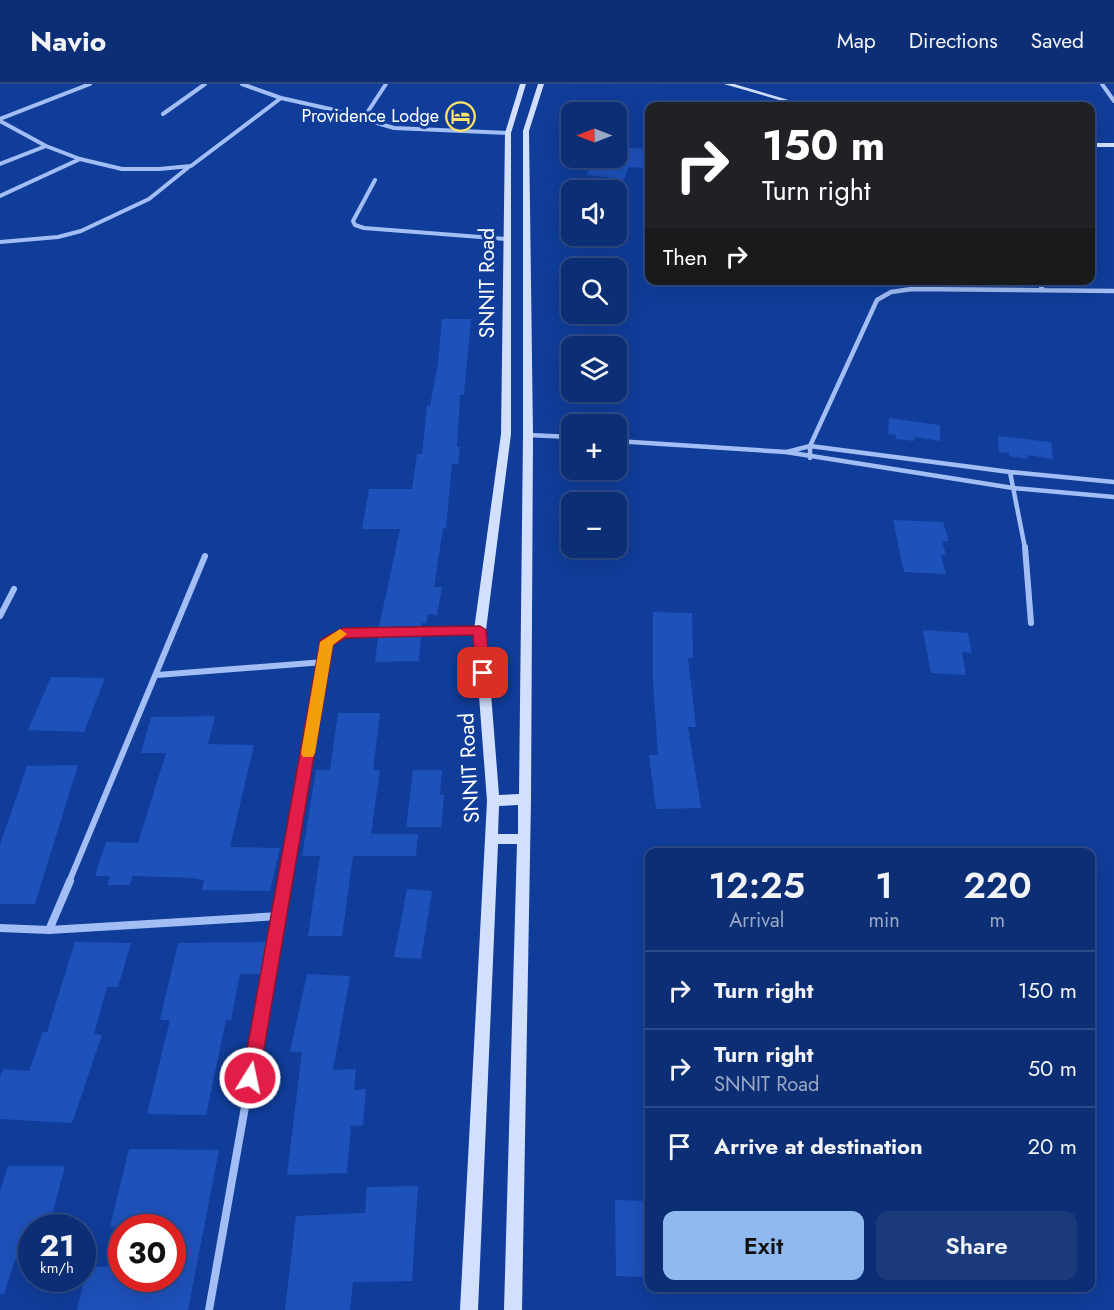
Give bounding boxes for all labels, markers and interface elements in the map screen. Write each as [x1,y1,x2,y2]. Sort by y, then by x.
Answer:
text: Navio [30,21,106,62]
text: Map [837,26,876,56]
text: Directions [909,26,998,56]
text: Saved [1031,26,1084,56]
hotel icon: Providence Lodge [444,100,476,132]
north arrow [561,102,627,168]
map controls [561,102,627,558]
place label: Providence Lodge [301,103,439,129]
text: 150 m [762,115,885,176]
icon: right [663,126,741,204]
text: Turn right [762,171,870,210]
button: sound [561,180,627,246]
street label: SNNIT Road [472,228,502,338]
icon: right [720,240,753,273]
text: Then [663,241,708,273]
button: search [561,258,627,324]
button: layers [561,336,627,402]
button: + [561,414,627,480]
button: − [561,492,627,558]
pin [457,647,508,698]
icon: arrive [466,656,499,689]
street label: SNNIT Road [451,712,487,824]
text: 12:25 [708,859,805,911]
text: 1 [875,859,893,911]
text: 220 [963,859,1032,911]
text: Arrival [729,906,784,935]
text: min [868,906,900,935]
text: m [990,906,1005,935]
icon: right [663,974,696,1007]
text: Turn right [714,974,814,1006]
text: 150 m [1018,974,1077,1006]
text: Turn right [714,1038,814,1070]
position arrow [218,1046,282,1110]
icon: right [663,1052,696,1085]
text: 50 m [1028,1052,1077,1084]
text: SNNIT Road [714,1070,819,1099]
icon: arrive [663,1130,696,1163]
text: Arrive at destination [714,1130,923,1162]
text: 20 m [1028,1130,1077,1162]
button: Exit [663,1211,864,1280]
button: Share [876,1211,1077,1280]
speed limit sign: 30 [108,1214,186,1292]
text: 21 [40,1224,74,1267]
text: km/h [40,1257,74,1279]

